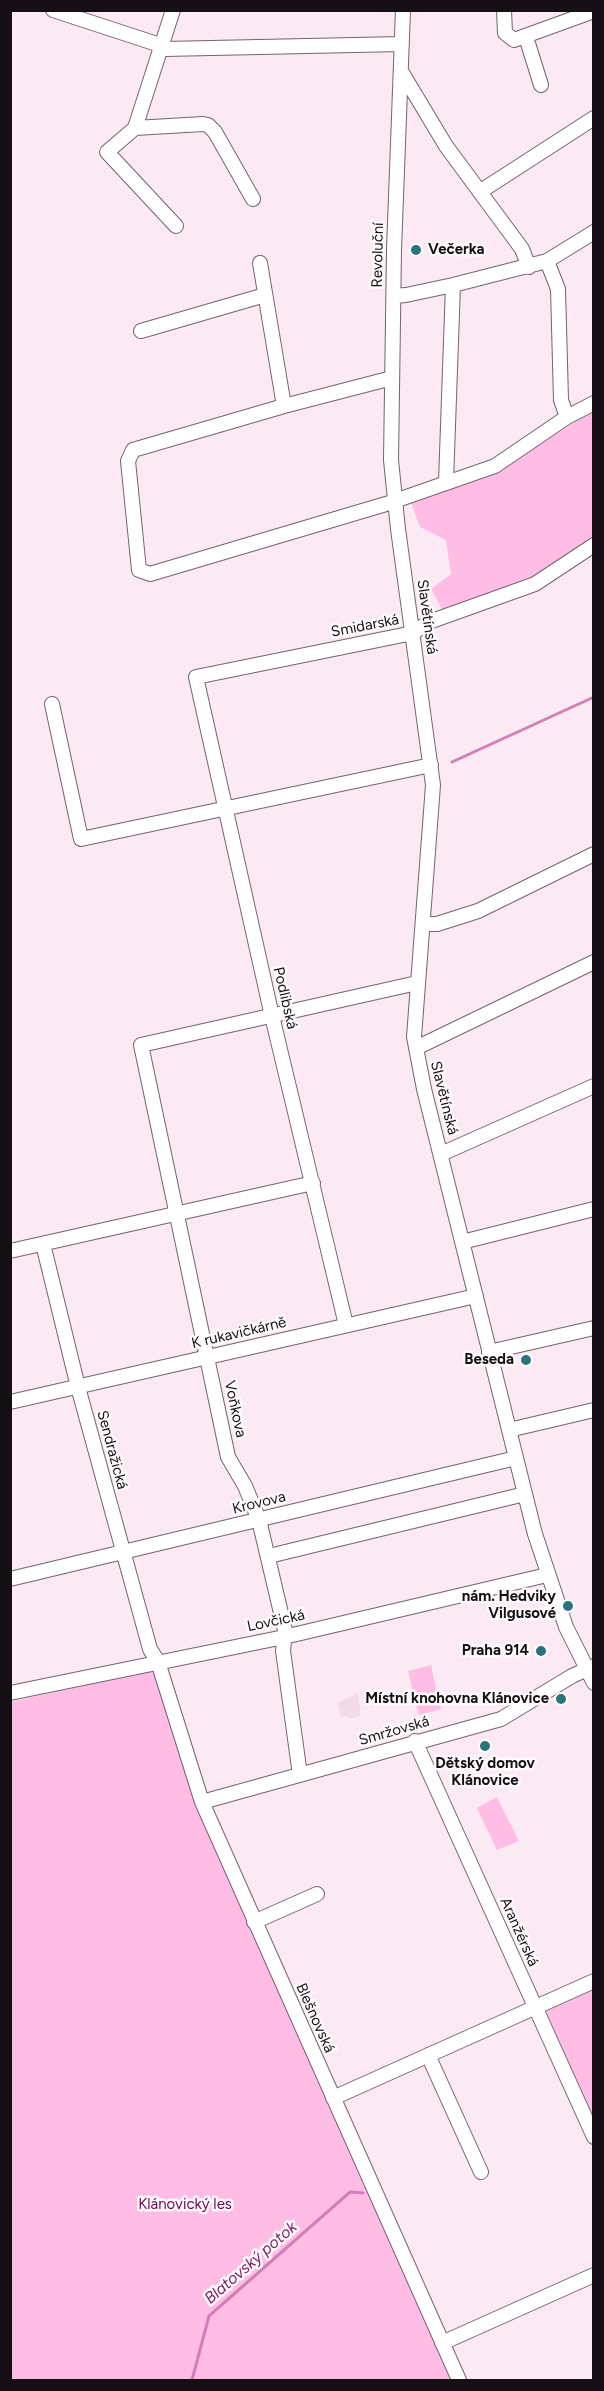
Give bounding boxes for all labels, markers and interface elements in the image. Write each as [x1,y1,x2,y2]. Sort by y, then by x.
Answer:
street label: Revoluční [368,222,388,288]
place label: Večerka [428,241,484,259]
marker: Večerka [409,243,423,257]
street label: Slavětínská [413,578,441,656]
street label: Smidarská [330,611,400,641]
street label: Podlibská [269,965,301,1031]
street label: Slavětínská [426,1059,462,1137]
street label: K rukavičkárně [190,1313,288,1353]
place label: Beseda [464,1351,514,1369]
marker: Beseda [519,1353,533,1367]
street label: Voňkova [220,1379,250,1439]
street label: Sendražická [93,1409,131,1491]
street label: Krovova [231,1488,287,1518]
place label: nám. Hedviky Vilgusové [462,1588,556,1623]
marker: nám. Hedviky Vilgusové [561,1599,575,1613]
street label: Lovčická [246,1606,306,1636]
place label: Praha 914 [462,1642,529,1660]
marker: Praha 914 [534,1644,548,1658]
place label: Místní knohovna Klánovice [365,1690,549,1708]
marker: Místní knohovna Klánovice [554,1692,568,1706]
street label: Smržovská [357,1712,431,1750]
marker: Dětský domov Klánovice [478,1739,492,1753]
place label: Dětský domov Klánovice [435,1755,535,1790]
street label: Aranžérská [496,1895,542,1969]
street label: Blešnovská [292,1980,338,2056]
park label: Klánovický les [138,2196,232,2214]
water label: Blatovský potok [201,2218,301,2308]

